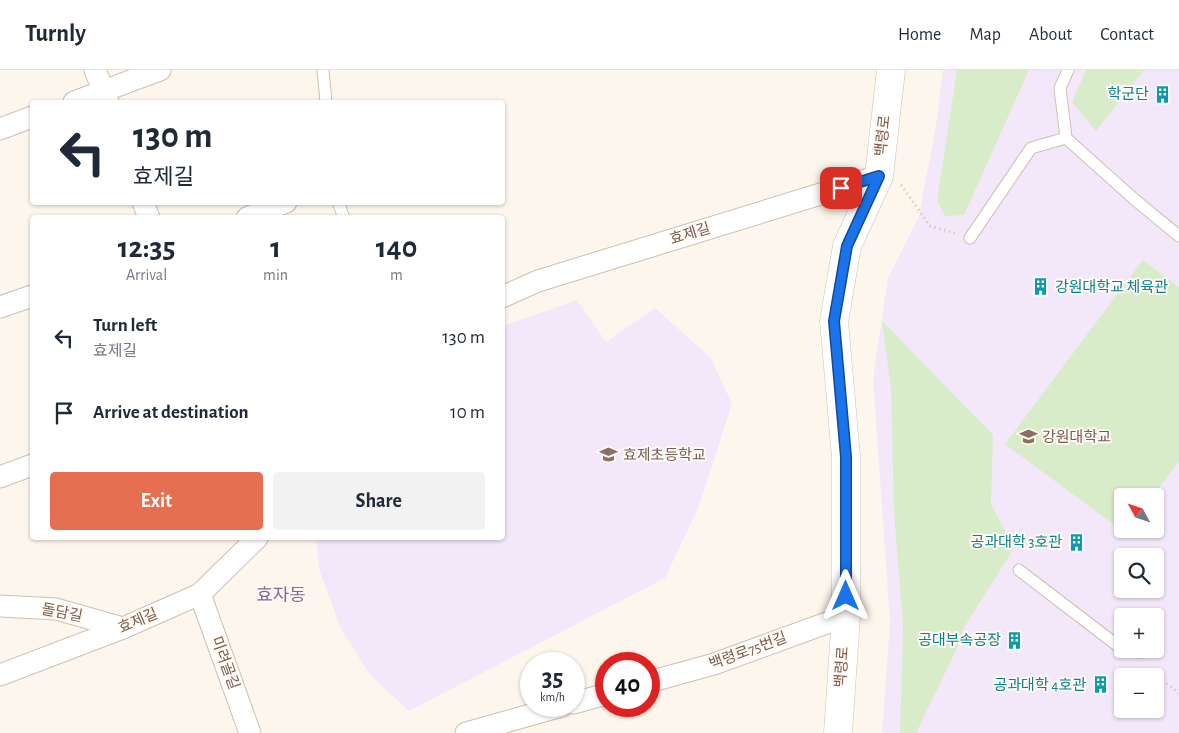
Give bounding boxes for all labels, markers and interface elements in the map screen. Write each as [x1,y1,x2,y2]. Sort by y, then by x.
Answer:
text: Turnly [25,22,86,46]
text: Home [898,26,941,44]
text: Map [969,26,1001,44]
text: About [1029,26,1072,44]
text: Contact [1100,26,1154,44]
building icon: 학군단 [1153,84,1173,104]
place label: 학군단 [1108,85,1149,102]
street label: 백령로 [872,115,893,157]
text: 130 m [133,119,212,154]
icon: left [50,120,115,185]
text: 효제길 [133,166,194,188]
pin [820,167,862,209]
icon: arrive [827,174,855,202]
street label: 효제길 [668,220,712,247]
text: 12:35 [118,233,175,263]
text: 1 [270,233,281,263]
text: 140 [376,233,417,263]
text: Arrival [126,267,167,283]
text: min [263,267,288,283]
text: m [390,267,403,283]
building icon: 강원대학교 체육관 [1031,277,1051,297]
place label: 강원대학교 체육관 [1055,278,1168,295]
text: Turn left [93,316,157,335]
icon: left [50,324,78,352]
text: 130 m [442,328,485,347]
text: 효제길 [93,343,137,359]
icon: arrive [50,399,78,427]
text: Arrive at destination [93,403,249,422]
text: 10 m [450,403,485,422]
school or university icon: 강원대학교 [1018,427,1038,447]
place label: 강원대학교 [1042,428,1111,445]
school or university icon: 효제초등학교 [599,445,619,465]
place label: 효제초등학교 [623,446,706,463]
button: Exit [50,472,263,530]
button: Share [273,472,485,530]
north arrow [1114,488,1164,538]
map controls [1114,488,1164,718]
building icon: 공과대학 3호관 [1066,532,1086,552]
place label: 공과대학 3호관 [971,533,1062,550]
button: search [1114,548,1164,598]
position arrow [819,569,871,621]
district label: 효자동 [256,586,306,605]
street label: 돌담길 [40,601,84,624]
street label: 효제길 [116,605,160,636]
button: + [1114,608,1164,658]
street label: 백령로75번길 [707,629,789,672]
building icon: 공대부속공장 [1005,630,1025,650]
place label: 공대부속공장 [918,632,1001,648]
street label: 미려골길 [209,634,242,692]
street label: 백령로 [832,646,851,688]
speed limit sign: 40 [595,652,660,717]
text: 35 [542,666,563,691]
button: − [1114,668,1164,718]
building icon: 공과대학 4호관 [1090,675,1110,695]
place label: 공과대학 4호관 [994,676,1086,693]
text: km/h [540,691,565,703]

